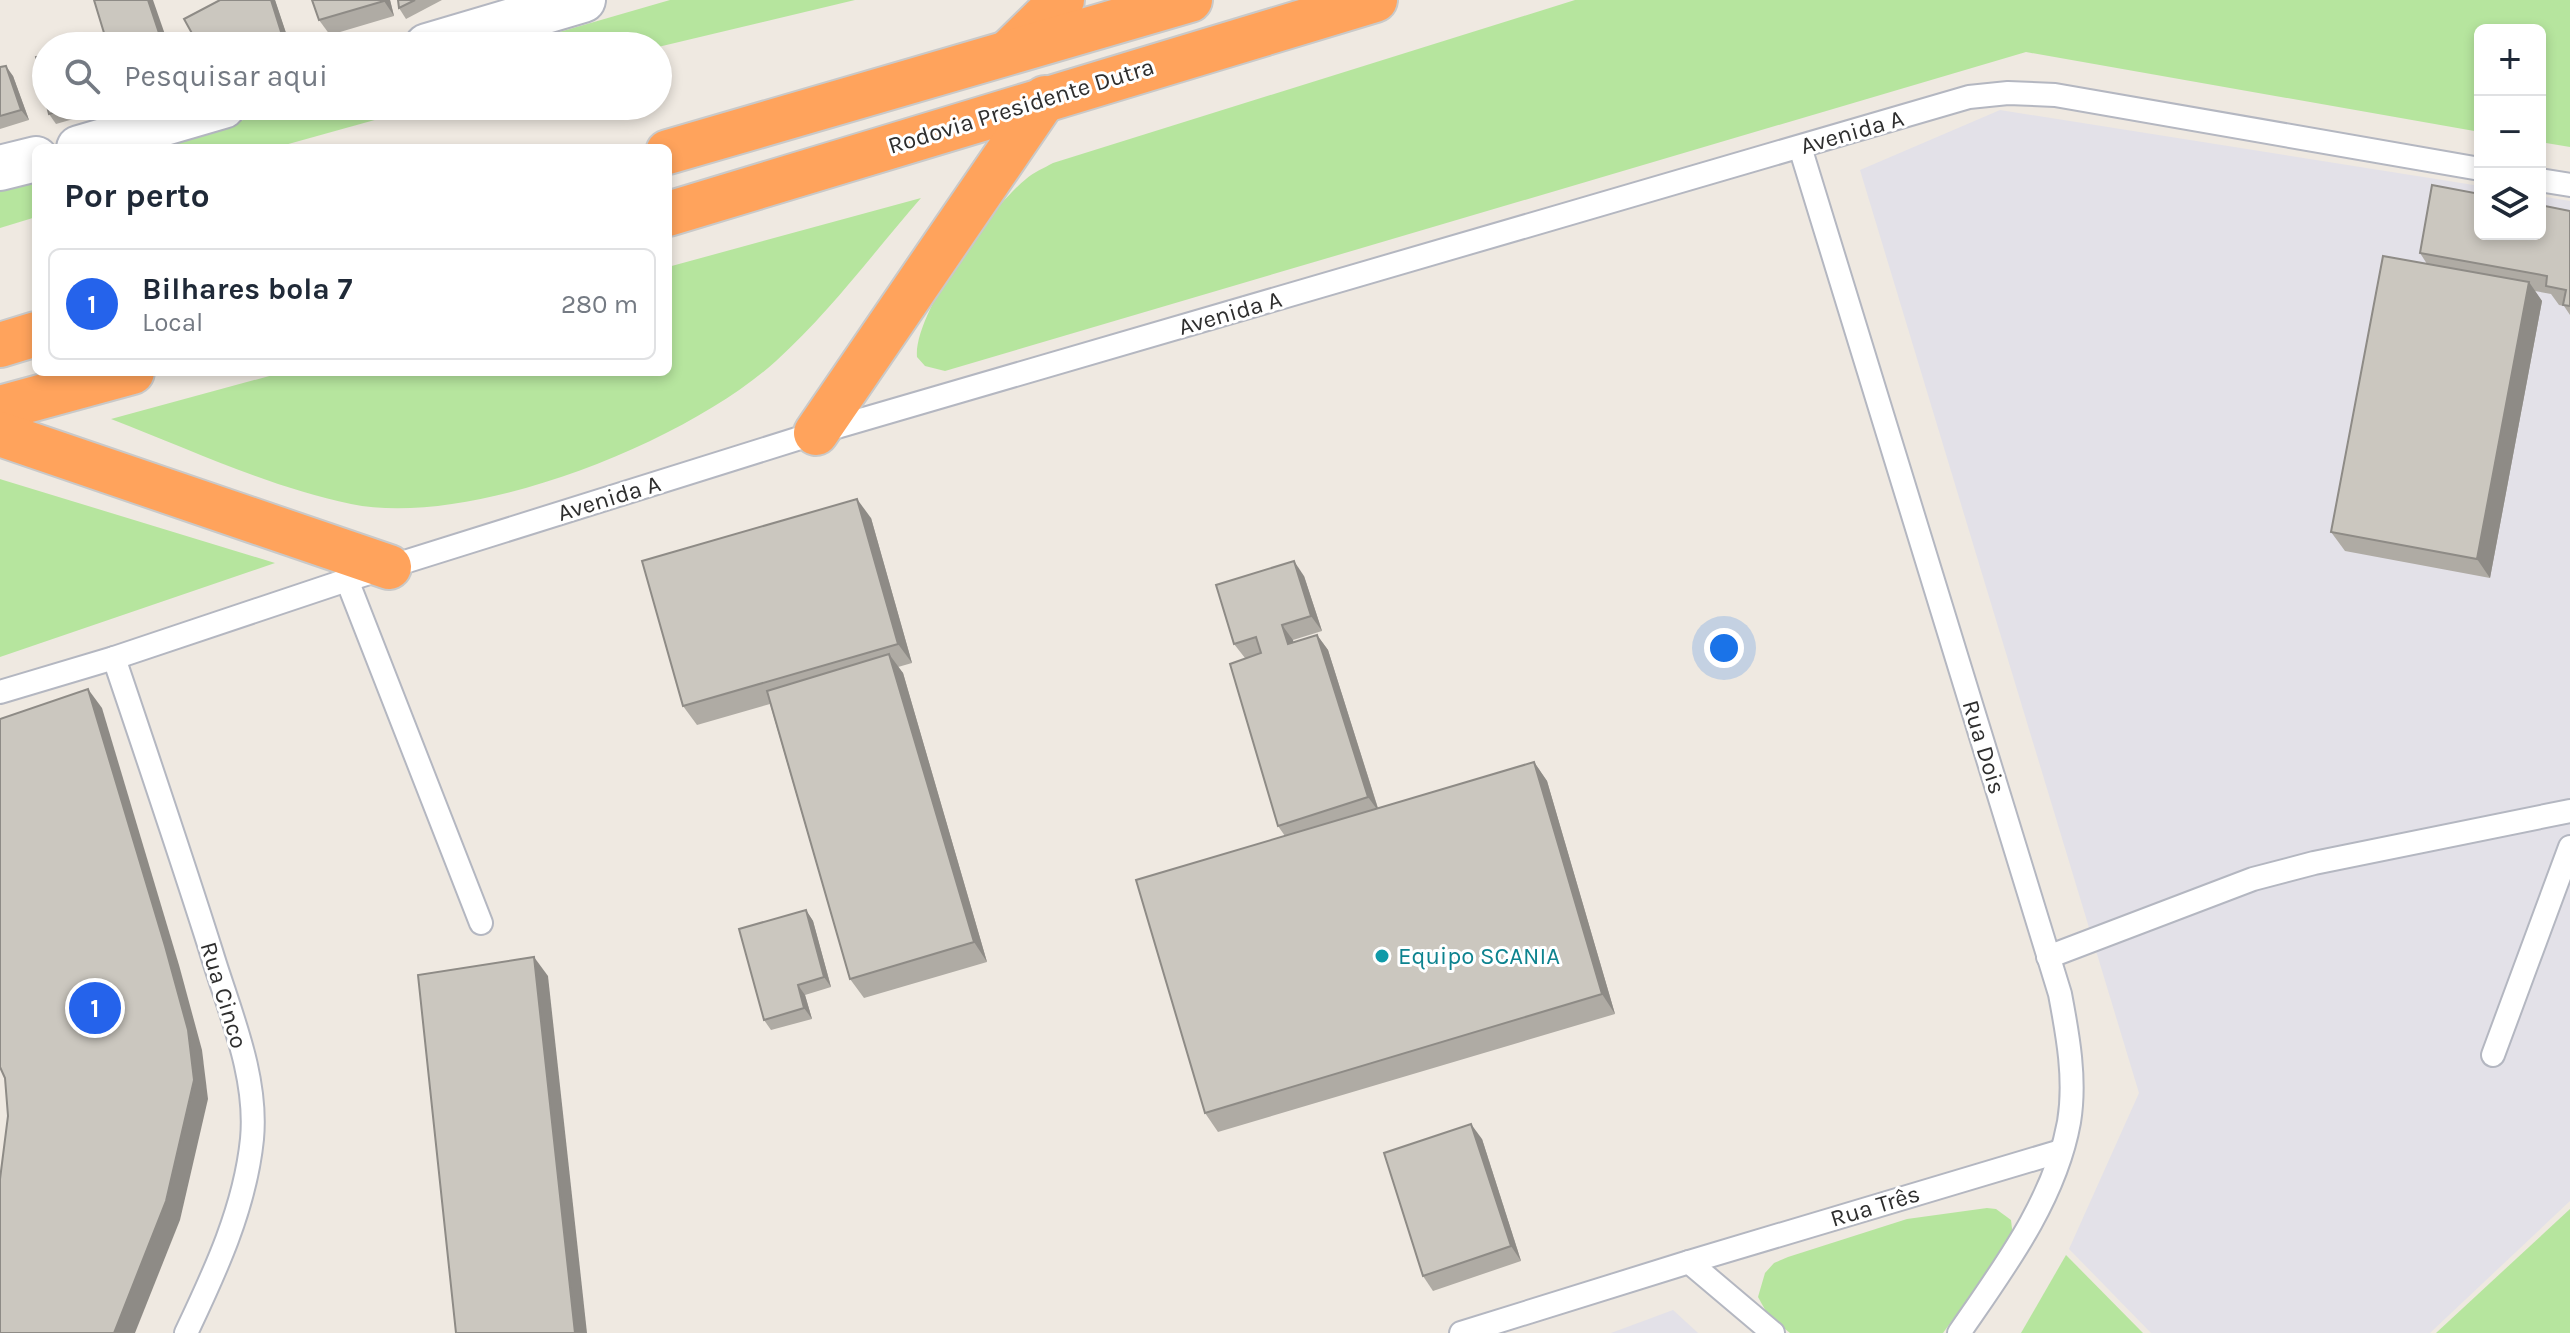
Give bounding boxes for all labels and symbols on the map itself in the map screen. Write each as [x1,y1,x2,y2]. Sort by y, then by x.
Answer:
street label: Rodovia Presidente Dutra [885,52,1157,160]
street label: Avenida A [1797,104,1907,160]
street label: Avenida A [1175,285,1285,341]
street label: Avenida A [554,469,664,527]
your location [1704,628,1744,668]
street label: Rua Dois [1956,697,2012,797]
street label: Rua Cinco [195,938,253,1052]
place label: Equipo SCANIA [1398,942,1560,970]
marker: Equipo SCANIA [1373,947,1391,965]
pin: 1 [69,978,121,1038]
street label: Rua Três [1827,1179,1923,1233]

